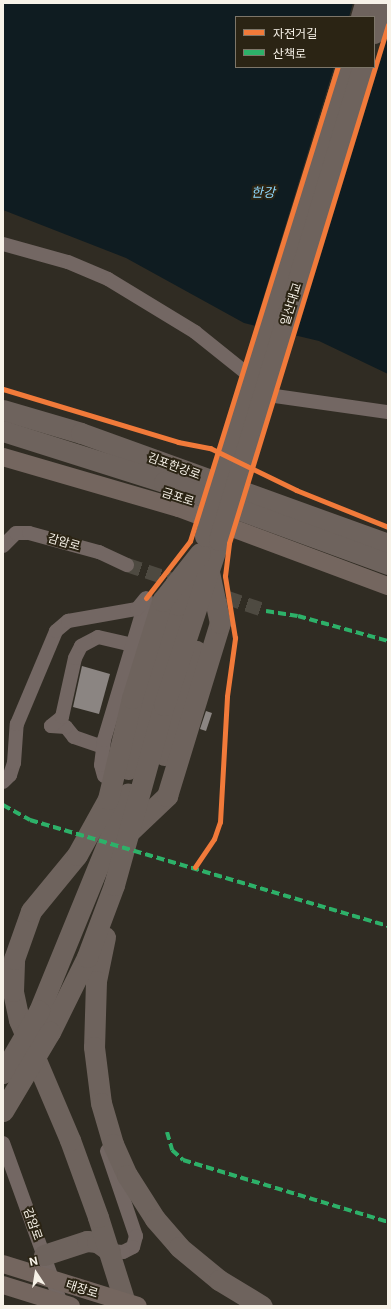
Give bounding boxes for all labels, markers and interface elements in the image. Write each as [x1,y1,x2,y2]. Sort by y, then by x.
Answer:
legend [235,16,375,68]
text: 자전거길 [273,26,317,41]
text: 산책로 [273,46,306,61]
water label: 한강 [251,184,275,200]
street label: 일산대교 [278,281,304,327]
street label: 김포한강로 [146,450,202,482]
street label: 금포로 [160,485,196,509]
street label: 감암로 [46,531,82,553]
street label: 감암로 [21,1206,45,1242]
north arrow [16,1253,56,1293]
text: N [28,1254,39,1269]
street label: 태장로 [64,1277,100,1301]

